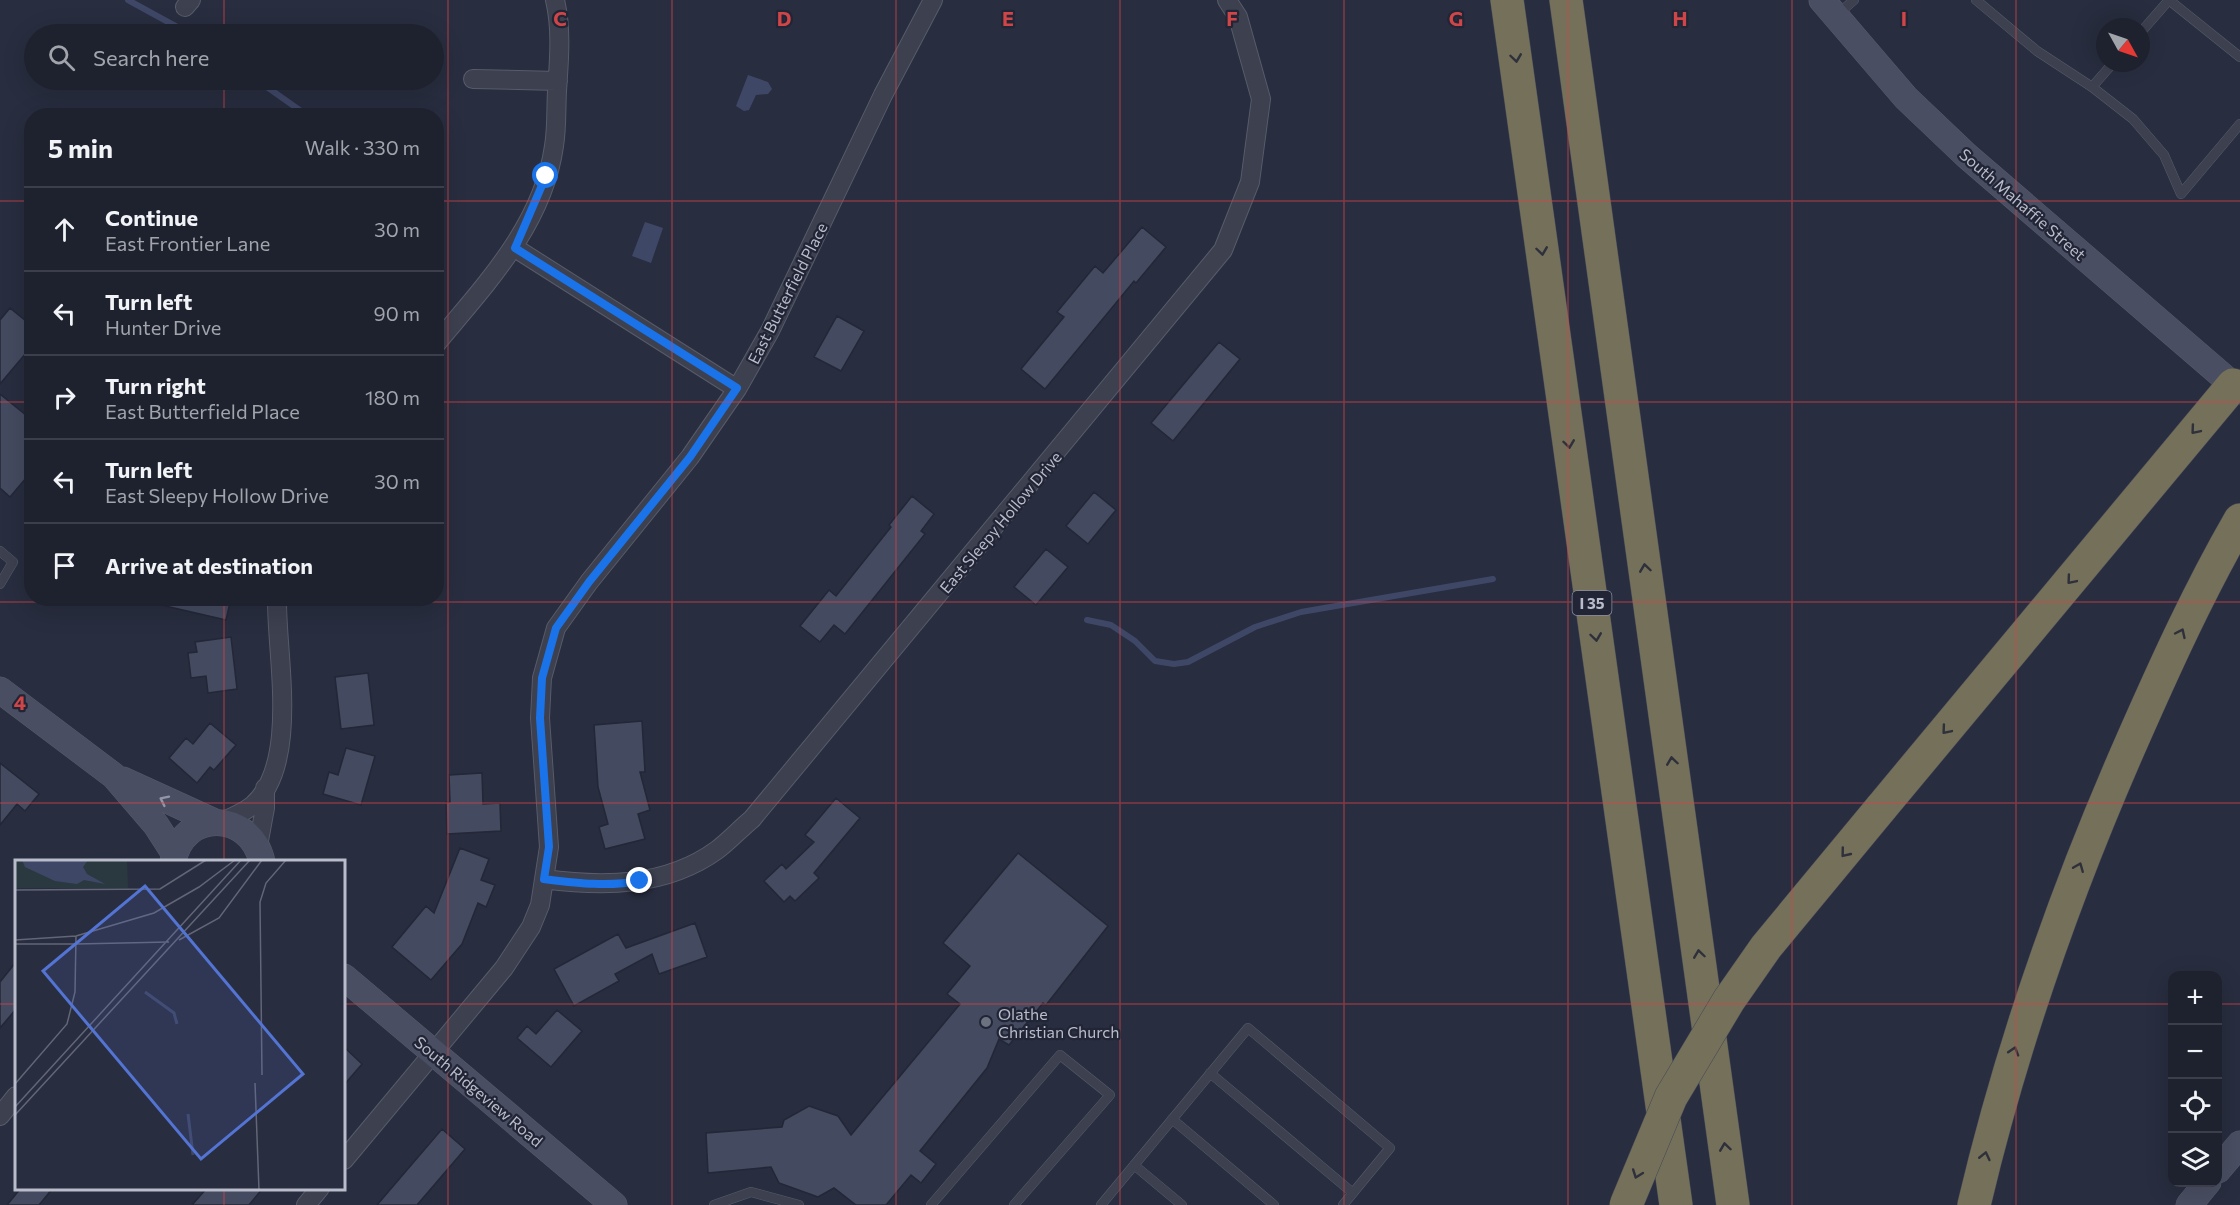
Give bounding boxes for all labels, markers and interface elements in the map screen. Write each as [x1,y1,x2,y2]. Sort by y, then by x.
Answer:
text: C [553,6,567,30]
text: D [777,6,791,30]
text: E [1002,6,1014,30]
text: F [1226,6,1238,30]
text: G [1449,6,1463,30]
text: H [1673,6,1688,30]
text: I [1901,6,1907,30]
north arrow [2096,18,2150,72]
search box [24,24,444,90]
icon: search [45,41,78,74]
text: Search here [93,44,209,71]
one-way arrow [1509,53,1521,63]
text: 5 min [48,132,113,163]
text: Walk · 330 m [305,135,420,159]
street label: South Mahaffie Street [1956,144,2090,264]
route start [532,162,558,188]
text: Continue [105,204,198,231]
icon: ahead [48,213,81,246]
text: 30 m [374,217,420,241]
street label: East Butterfield Place [743,219,831,367]
text: East Frontier Lane [105,231,270,255]
one-way arrow [1536,246,1548,256]
text: Turn left [105,288,192,315]
icon: left [48,297,81,330]
text: 90 m [374,301,420,325]
text: Hunter Drive [105,315,221,339]
text: Turn right [105,372,206,399]
icon: right [48,381,81,414]
text: 180 m [365,385,420,409]
text: East Butterfield Place [105,399,300,423]
one-way arrow [2191,423,2202,434]
one-way arrow [1563,440,1575,449]
street label: East Sleepy Hollow Drive [935,447,1065,597]
text: Turn left [105,456,192,483]
icon: left [48,465,81,498]
text: 30 m [374,469,420,493]
text: East Sleepy Hollow Drive [105,483,329,507]
icon: arrive [48,549,81,582]
text: Arrive at destination [105,552,313,579]
one-way arrow [1639,563,1651,572]
one-way arrow [2067,573,2078,584]
road number: I 35 [1572,591,1612,615]
one-way arrow [2174,628,2186,639]
one-way arrow [1590,633,1602,642]
text: 4 [14,690,26,714]
one-way arrow [1942,723,1953,734]
one-way arrow [1666,756,1678,765]
one-way arrow [160,796,171,807]
one-way arrow [1841,847,1852,858]
inset map [15,860,345,1190]
one-way arrow [2072,863,2084,874]
route end [626,867,652,893]
one-way arrow [1693,949,1705,958]
map controls [2168,971,2222,1187]
button: + [2168,971,2222,1025]
place label: Olathe Christian Church [998,1004,1119,1041]
marker: Olathe Christian Church [979,1015,993,1029]
button: − [2168,1025,2222,1079]
street label: South Ridgeview Road [411,1032,547,1150]
one-way arrow [2007,1046,2019,1057]
button: locate [2168,1079,2222,1133]
button: layers [2168,1133,2222,1187]
one-way arrow [1720,1142,1732,1152]
one-way arrow [1978,1151,1991,1161]
one-way arrow [1632,1168,1645,1179]

